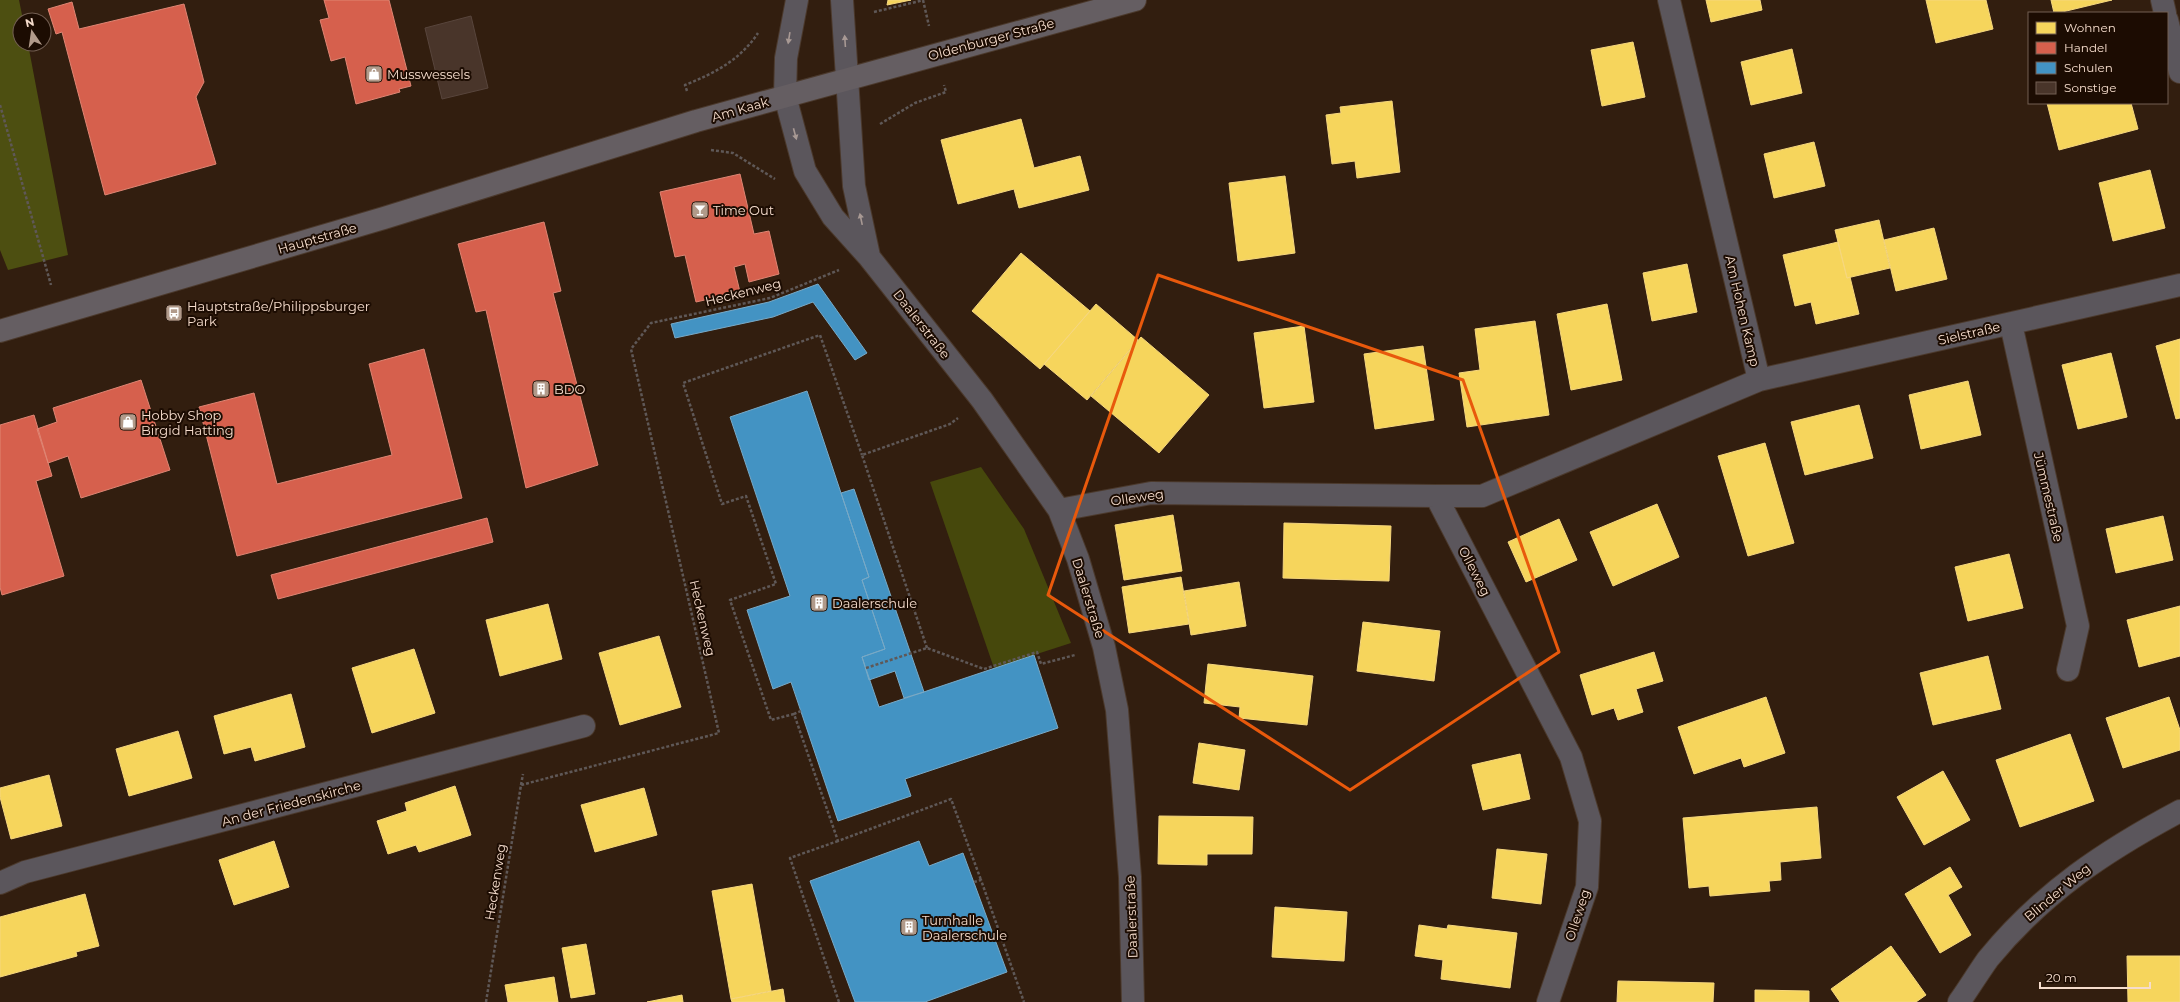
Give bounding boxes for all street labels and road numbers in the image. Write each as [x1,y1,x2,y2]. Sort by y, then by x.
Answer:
street label: Oldenburger Straße [926,14,1056,64]
street label: Am Kaak [710,93,771,125]
street label: Hauptstraße [276,219,359,257]
street label: Am Hohen Kamp [1722,254,1764,368]
street label: Heckenweg [703,275,783,309]
street label: Daalerstraße [890,286,954,362]
street label: Sielstraße [1936,318,2002,348]
street label: Jümmestraße [2031,450,2067,543]
street label: Olleweg [1109,485,1165,509]
street label: Olleweg [1456,543,1494,599]
street label: Daalerstraße [1069,556,1109,640]
street label: Heckenweg [686,578,720,658]
street label: An der Friedenskirche [220,777,362,829]
street label: Heckenweg [481,842,509,922]
street label: Blinder Weg [2021,860,2093,924]
street label: Daalerstraße [1122,875,1140,959]
street label: Olleweg [1561,887,1593,943]

